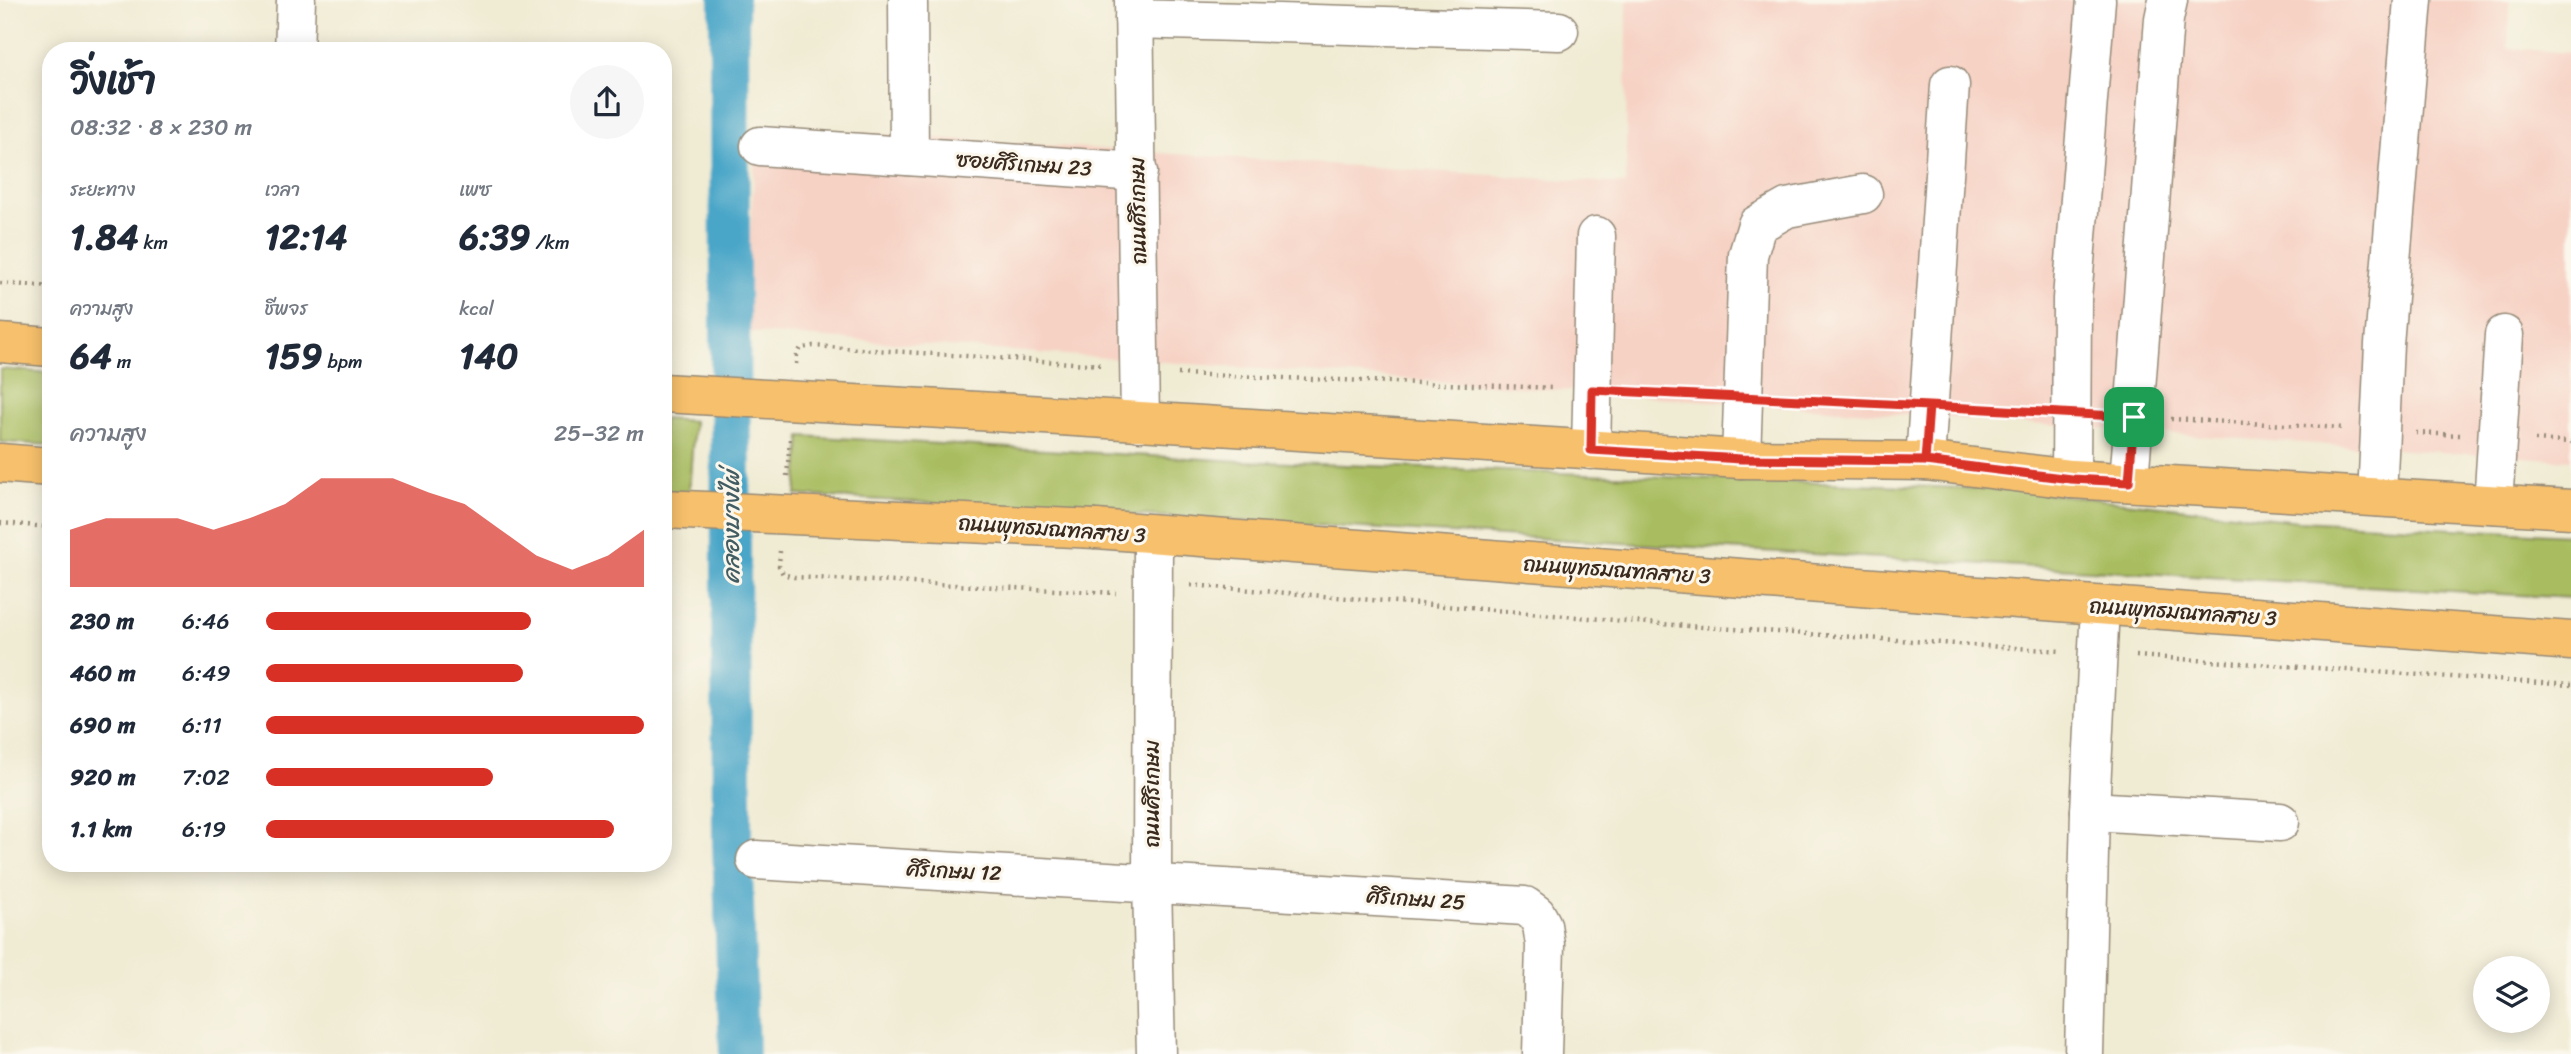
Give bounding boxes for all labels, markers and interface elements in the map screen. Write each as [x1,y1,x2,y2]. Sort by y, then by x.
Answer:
text: วิ่งเช้า [70,47,156,114]
button: share [570,65,644,139]
text: 08:32 · 8 × 230 m [70,107,252,148]
street label: ซอยศิริเกษม 23 [955,140,1093,188]
street label: ถนนศิริเกษม [1118,157,1158,265]
text: ระยะทาง [70,173,135,206]
text: เวลา [265,173,300,206]
text: เพซ [459,173,491,206]
text: 1.84 [70,206,139,268]
text: 12:14 [265,206,347,268]
text: 6:39 [459,206,530,268]
text: km [139,226,168,259]
text: /km [530,226,570,259]
text: ความสูง [70,292,133,325]
text: ชีพจร [265,292,308,325]
text: kcal [459,292,494,325]
text: 64 [70,325,112,387]
text: 159 [265,325,323,387]
text: 140 [459,325,518,387]
text: m [112,345,131,378]
text: bpm [323,345,363,378]
pin [2104,387,2164,447]
icon: arrive [2115,398,2153,436]
text: ความสูง [70,413,146,454]
text: 25–32 m [554,413,644,454]
water label: คลองบางไผ่ [711,464,752,583]
street label: ถนนพุทธมณฑลสาย 3 [957,503,1148,555]
street label: ถนนพุทธมณฑลสาย 3 [1522,544,1713,596]
street label: ถนนพุทธมณฑลสาย 3 [2088,586,2279,638]
text: 230 m [70,601,134,642]
text: 6:46 [182,601,229,642]
text: 460 m [70,653,136,694]
text: 6:49 [182,653,231,694]
text: 690 m [70,705,135,746]
text: 6:11 [182,705,222,746]
street label: ถนนศิริเกษม [1133,740,1171,848]
text: 920 m [70,757,136,798]
text: 7:02 [182,757,230,798]
text: 1.1 km [70,809,133,850]
text: 6:19 [182,809,226,850]
street label: ศิริเกษม 12 [905,849,1002,892]
street label: ศิริเกษม 25 [1364,877,1467,921]
map controls [2473,956,2550,1033]
button: layers [2473,956,2550,1033]

